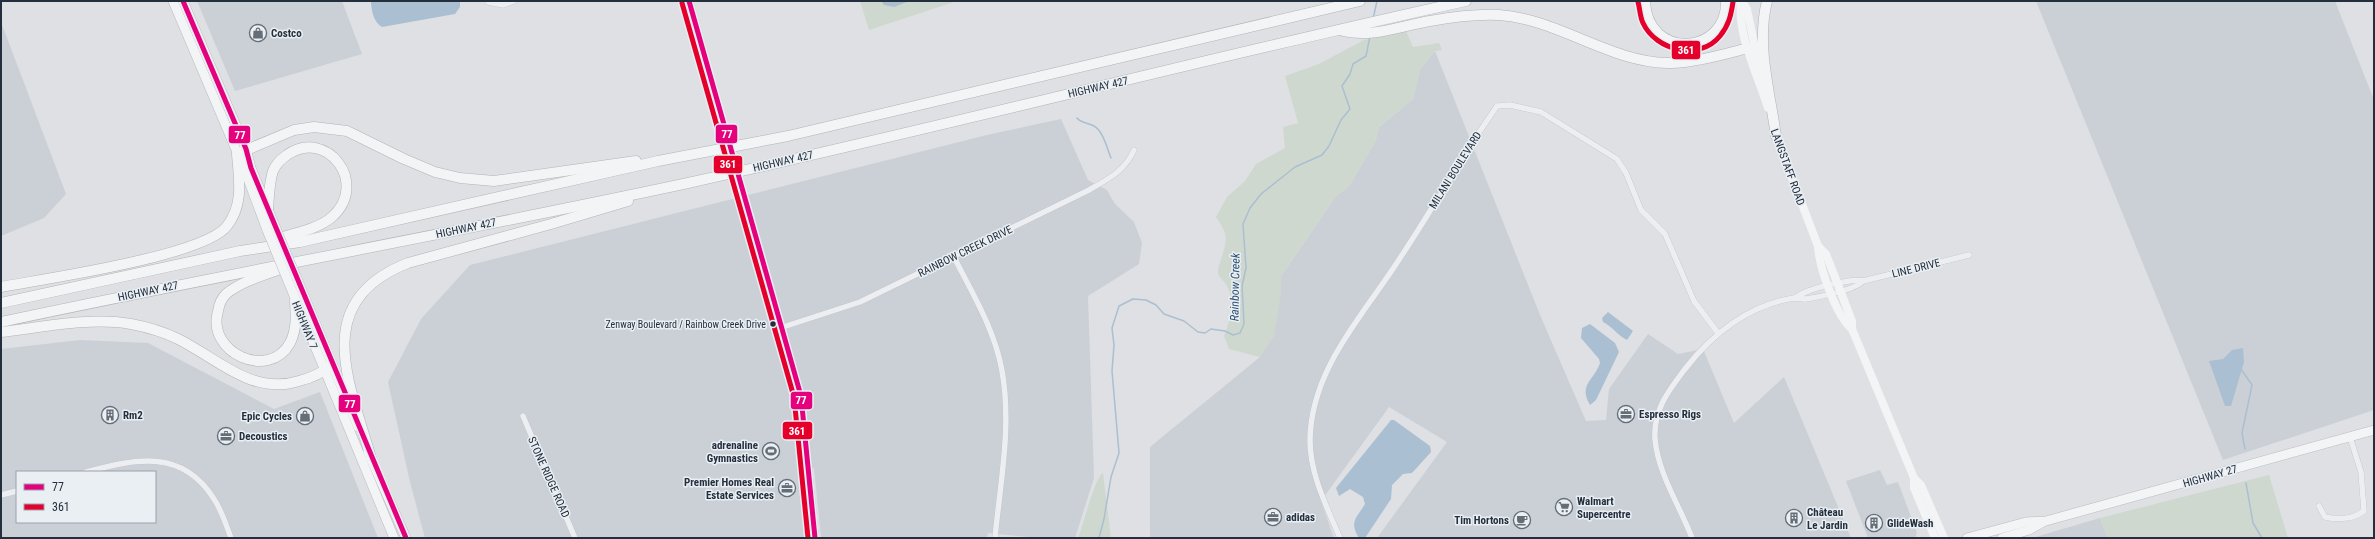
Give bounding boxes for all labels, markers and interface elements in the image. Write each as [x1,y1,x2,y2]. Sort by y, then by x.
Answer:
shop icon: Costco [248,23,268,43]
place label: Costco [271,27,302,40]
line badge: 361 [1671,40,1701,60]
text: 361 [1678,44,1694,57]
street label: HIGHWAY 427 [1067,74,1130,101]
line badge: 77 [715,124,738,144]
line badge: 77 [228,125,251,144]
street label: LANGSTAFF ROAD [1768,127,1807,207]
text: 77 [721,128,733,141]
text: 77 [234,129,246,142]
street label: MILANI BOULEVARD [1426,129,1484,211]
street label: HIGHWAY 427 [752,148,815,175]
line badge: 361 [713,155,743,174]
text: 361 [720,158,736,171]
street label: HIGHWAY 427 [435,216,498,241]
street label: RAINBOW CREEK DRIVE [916,223,1015,280]
water label: Rainbow Creek [1227,252,1243,321]
street label: LINE DRIVE [1891,256,1942,281]
street label: HIGHWAY 427 [117,279,180,304]
street label: HIGHWAY 7 [289,299,320,351]
place label: Zenway Boulevard / Rainbow Creek Drive [605,319,766,330]
marker: Zenway Boulevard / Rainbow Creek Drive [768,319,778,329]
line badge: 77 [790,391,813,410]
line badge: 77 [338,394,361,413]
text: 77 [795,394,807,407]
text: 77 [344,398,356,411]
office icon: Espresso Rigs [1616,404,1636,424]
building icon: Rm2 [100,405,120,425]
shop icon: Epic Cycles [295,406,315,426]
place label: Espresso Rigs [1639,408,1701,421]
place label: Rm2 [123,409,143,422]
place label: Epic Cycles [242,410,292,423]
line badge: 361 [782,421,813,440]
text: 361 [789,425,805,438]
office icon: Decoustics [216,426,236,446]
place label: Decoustics [239,430,288,443]
street label: STONE RIDGE ROAD [525,435,572,520]
place label: adrenaline Gymnastics [707,439,758,465]
sports icon: adrenaline Gymnastics [761,441,781,461]
street label: HIGHWAY 27 [2181,463,2239,490]
legend [16,471,156,523]
place label: Premier Homes Real Estate Services [684,476,774,502]
office icon: Premier Homes Real Estate Services [777,478,797,498]
text: 77 [52,480,64,494]
place label: Walmart Supercentre [1577,495,1631,521]
supermarket icon: Walmart Supercentre [1554,497,1574,517]
text: 361 [52,500,70,514]
place label: Château Le Jardin [1807,506,1848,532]
office icon: adidas [1263,507,1283,527]
building icon: Château Le Jardin [1784,508,1804,528]
cafe icon: Tim Hortons [1512,510,1532,530]
place label: adidas [1286,511,1315,524]
building icon: GlideWash [1864,513,1884,533]
place label: Tim Hortons [1454,514,1509,527]
place label: GlideWash [1887,517,1933,530]

